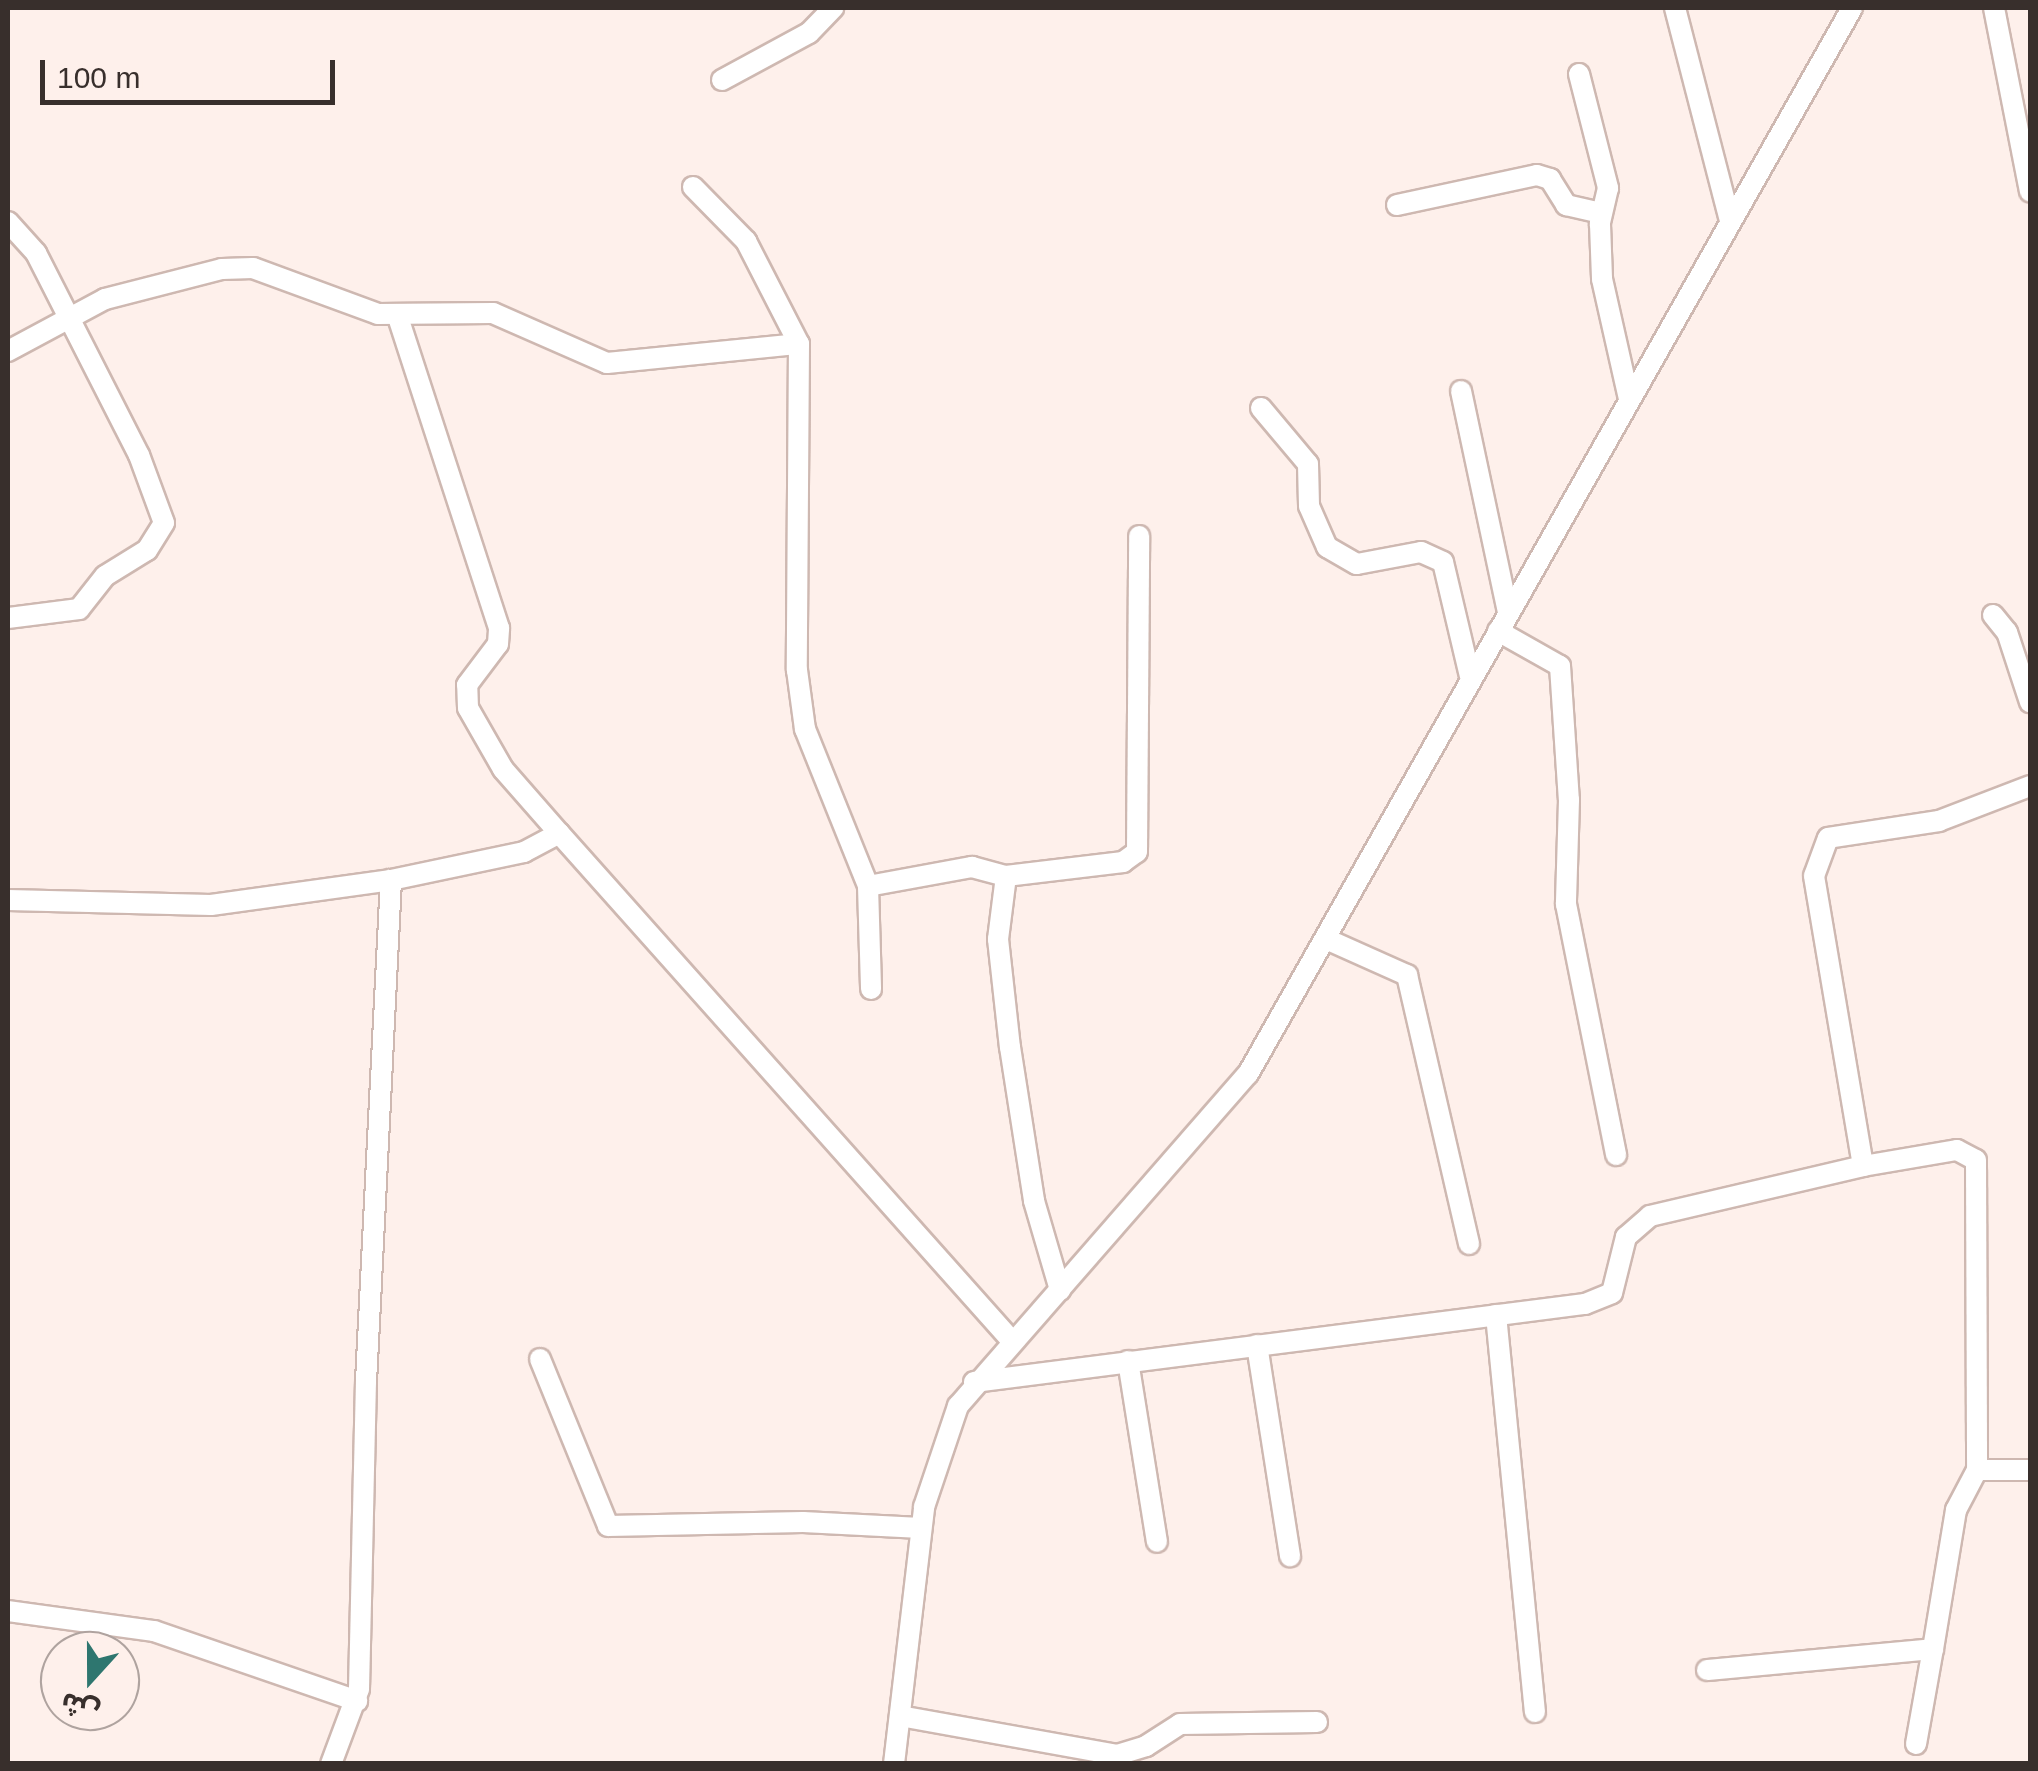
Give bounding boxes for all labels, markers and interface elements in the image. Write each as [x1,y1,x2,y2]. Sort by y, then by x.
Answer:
scale bar [45,40,340,102]
text: 100 m [57,61,140,94]
north arrow [40,1631,140,1731]
text: ش [56,1686,103,1729]

